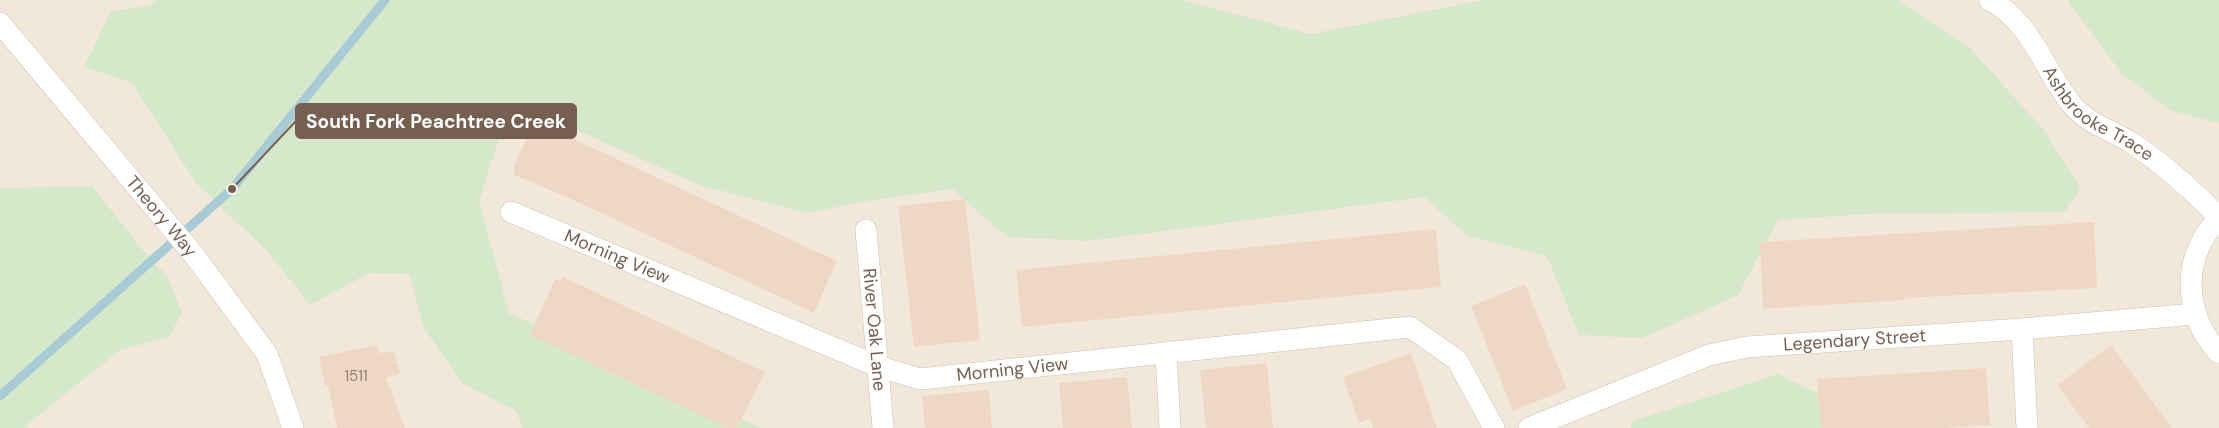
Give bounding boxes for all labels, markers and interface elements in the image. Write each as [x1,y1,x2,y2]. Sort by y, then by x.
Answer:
street label: Ashbrooke Trace [2037,61,2159,166]
callout: South Fork Peachtree Creek [296,104,576,138]
text: South Fork Peachtree Creek [306,109,566,134]
street label: Theory Way [121,171,203,262]
street label: Morning View [561,224,674,290]
street label: River Oak Lane [857,267,892,392]
street label: Legendary Street [1782,323,1927,357]
street label: Morning View [955,351,1070,387]
house number: 1511 [344,366,368,386]

